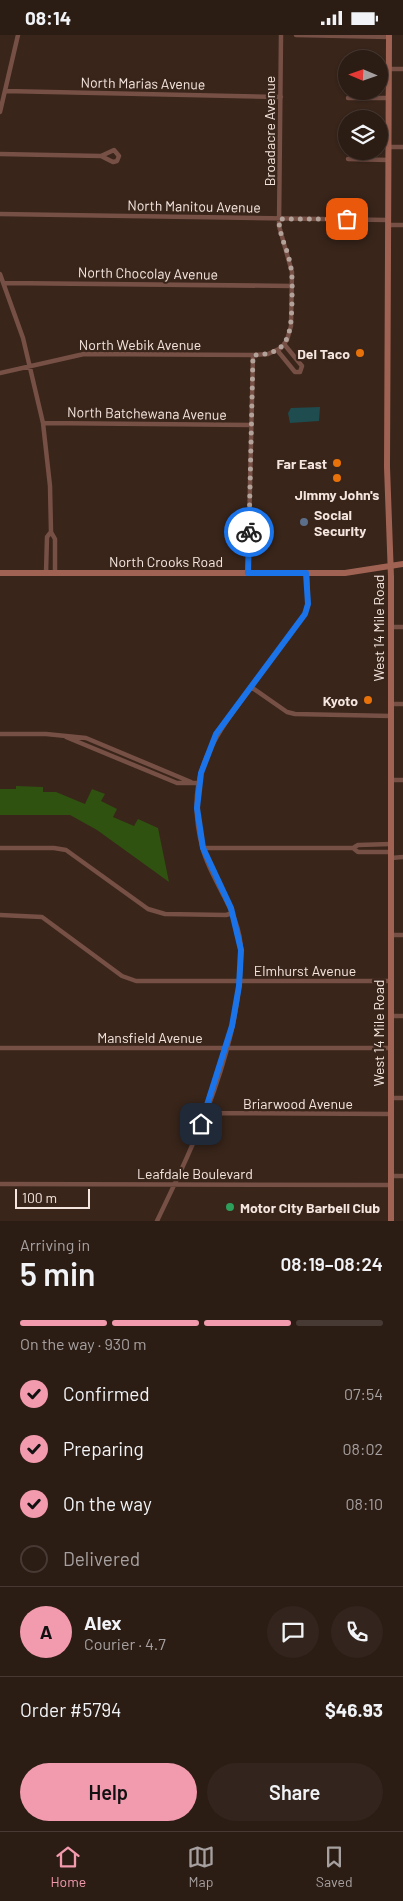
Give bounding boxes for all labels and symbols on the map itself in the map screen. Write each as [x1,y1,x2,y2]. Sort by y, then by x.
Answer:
north arrow [338,50,388,100]
street label: North Marias Avenue [80,73,206,93]
street label: Broadacre Avenue [261,76,278,186]
street label: North Manitou Avenue [127,196,261,216]
pin [326,198,368,240]
street label: North Chocolay Avenue [78,263,218,283]
street label: North Webik Avenue [79,336,201,353]
place label: Del Taco [297,345,350,362]
marker: Del Taco [354,347,366,359]
street label: North Batchewana Avenue [67,403,227,423]
place label: Far East [276,455,327,472]
marker: Far East [331,457,343,469]
marker: Jimmy John's [331,472,343,484]
place label: Jimmy John's [295,486,379,503]
place label: Social Security [314,506,366,539]
courier [224,507,274,557]
marker: Social Security [298,516,310,528]
street label: North Crooks Road [109,553,223,570]
street label: West 14 Mile Road [370,575,387,682]
place label: Kyoto [323,692,358,709]
marker: Kyoto [362,694,374,706]
street label: Elmhurst Avenue [254,962,356,979]
street label: West 14 Mile Road [370,980,387,1087]
street label: Mansfield Avenue [97,1029,203,1046]
street label: Briarwood Avenue [243,1095,353,1112]
pin [180,1103,222,1145]
street label: Leafdale Boulevard [137,1165,253,1182]
scale bar [15,1186,90,1209]
place label: Motor City Barbell Club [240,1199,380,1216]
marker: Motor City Barbell Club [224,1201,236,1213]

